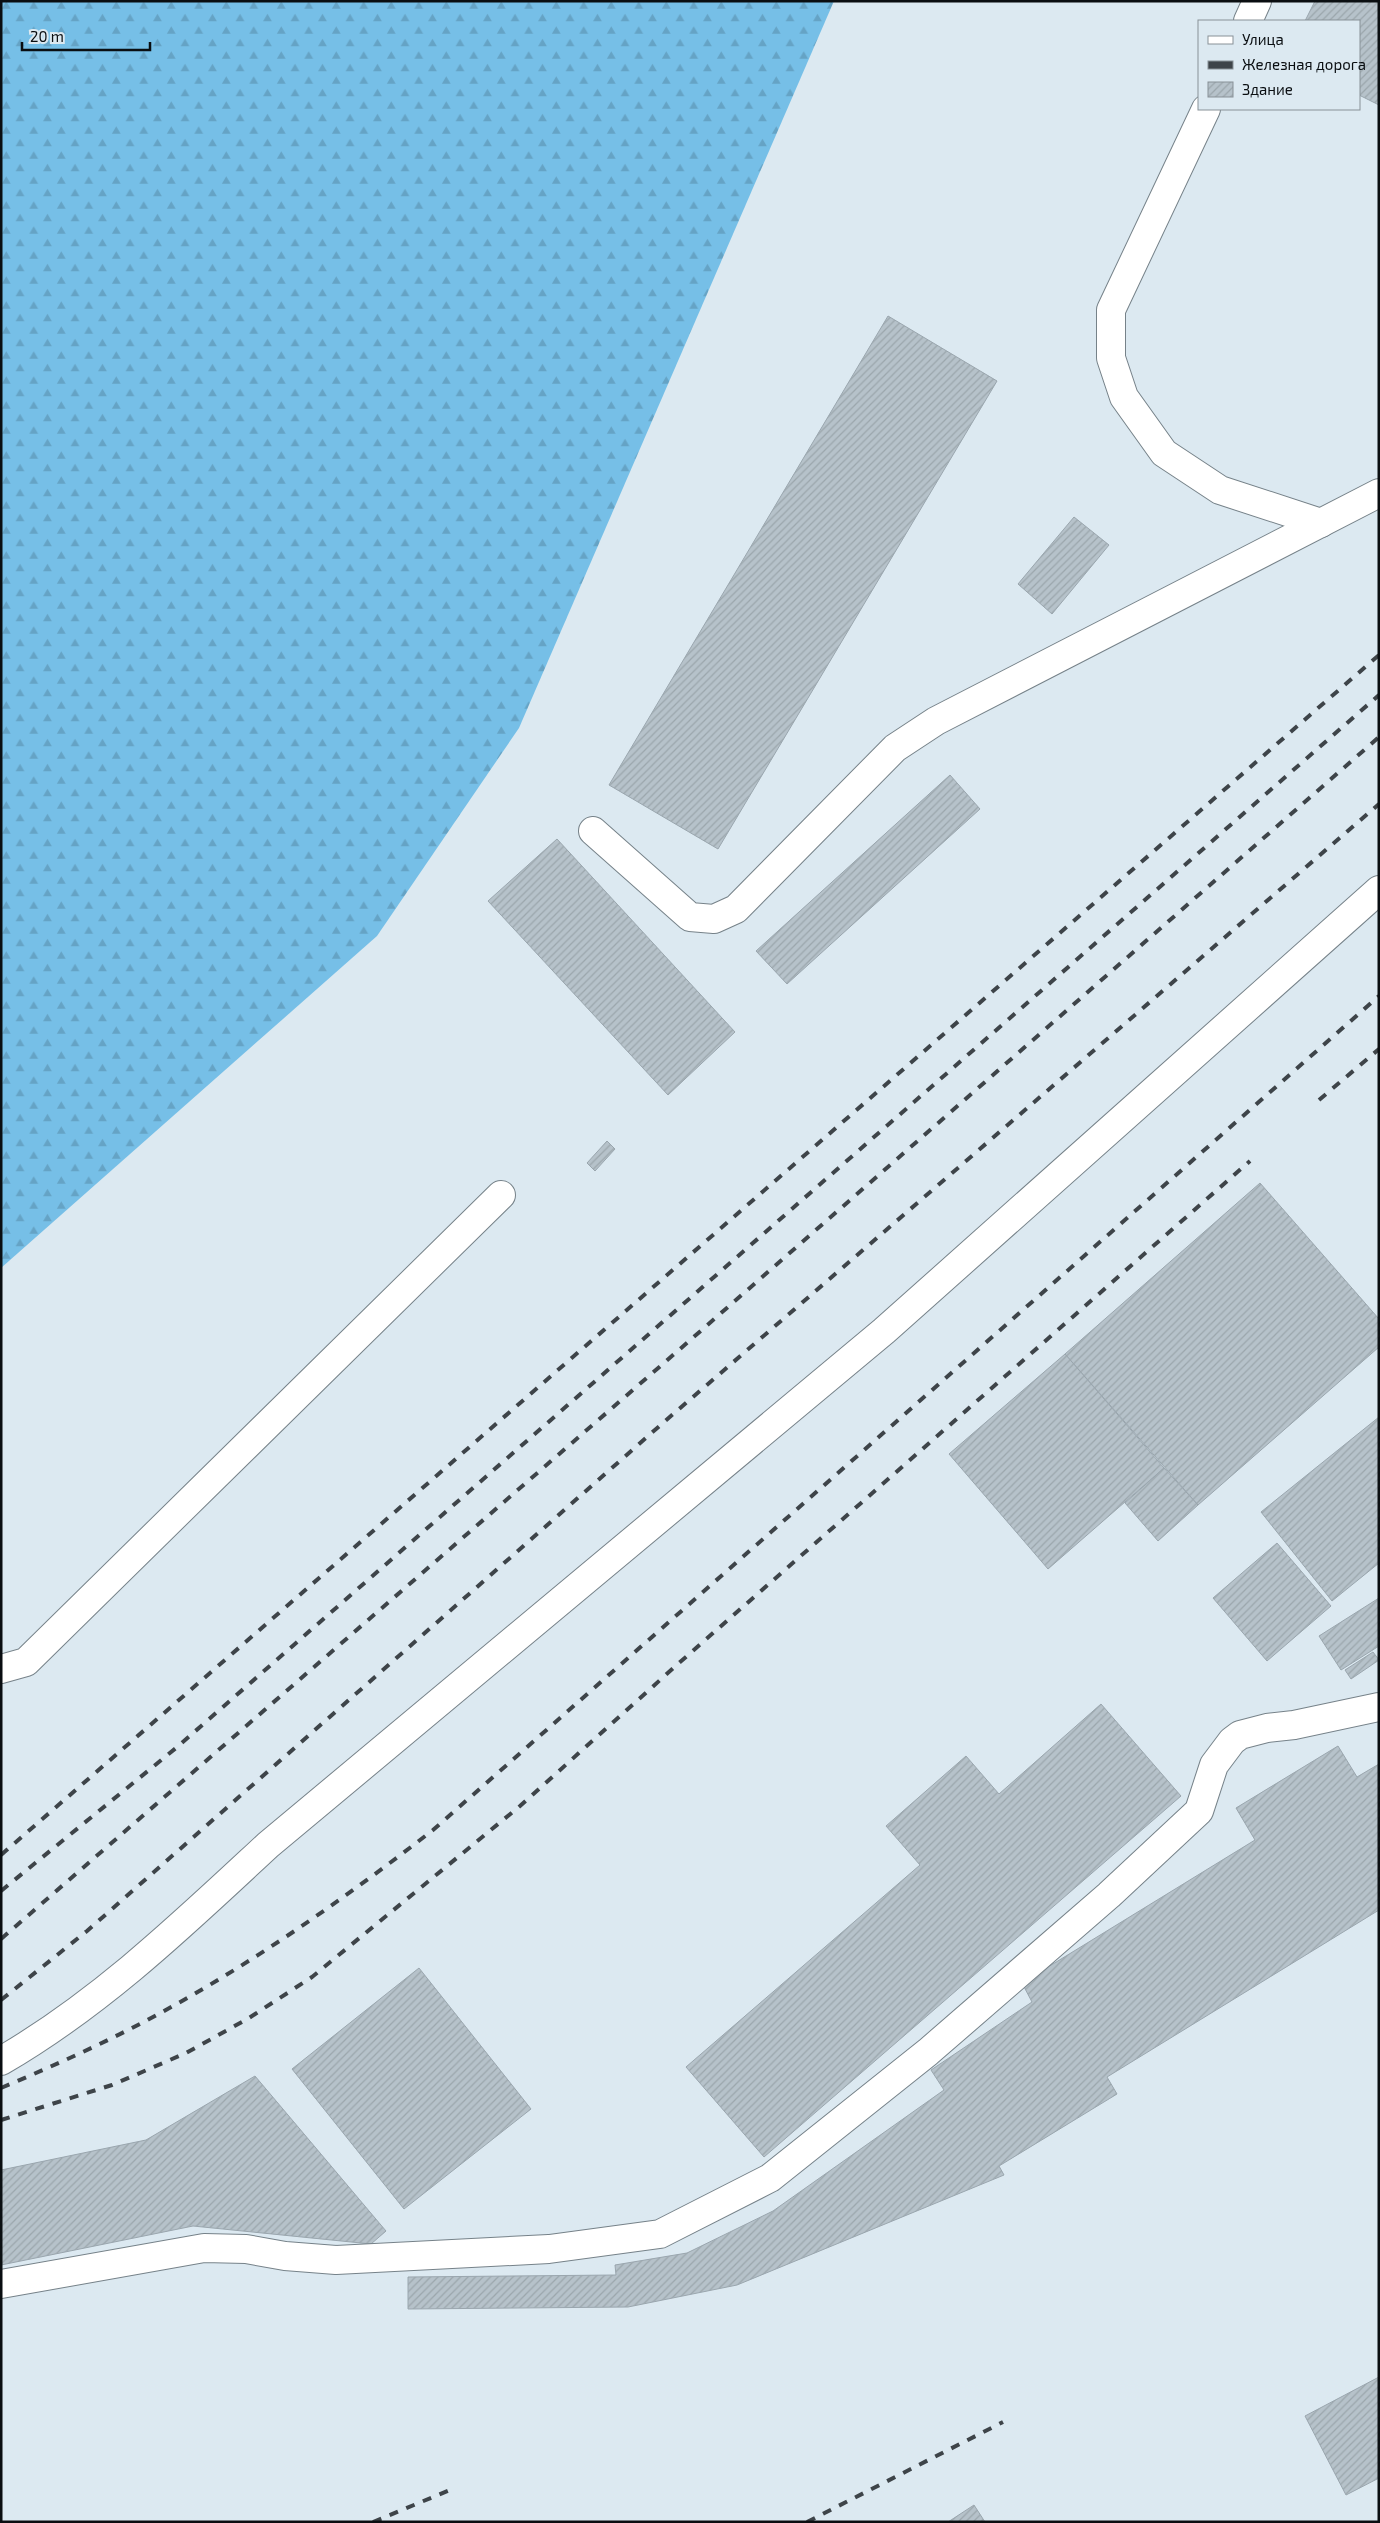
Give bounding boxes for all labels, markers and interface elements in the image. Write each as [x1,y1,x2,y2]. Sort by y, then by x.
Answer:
scale bar [22,20,150,52]
legend [1198,20,1360,110]
text: 20 m [30,27,64,45]
text: Улица [1242,30,1284,48]
text: Железная дорога [1242,55,1366,73]
text: Здание [1242,80,1293,98]

